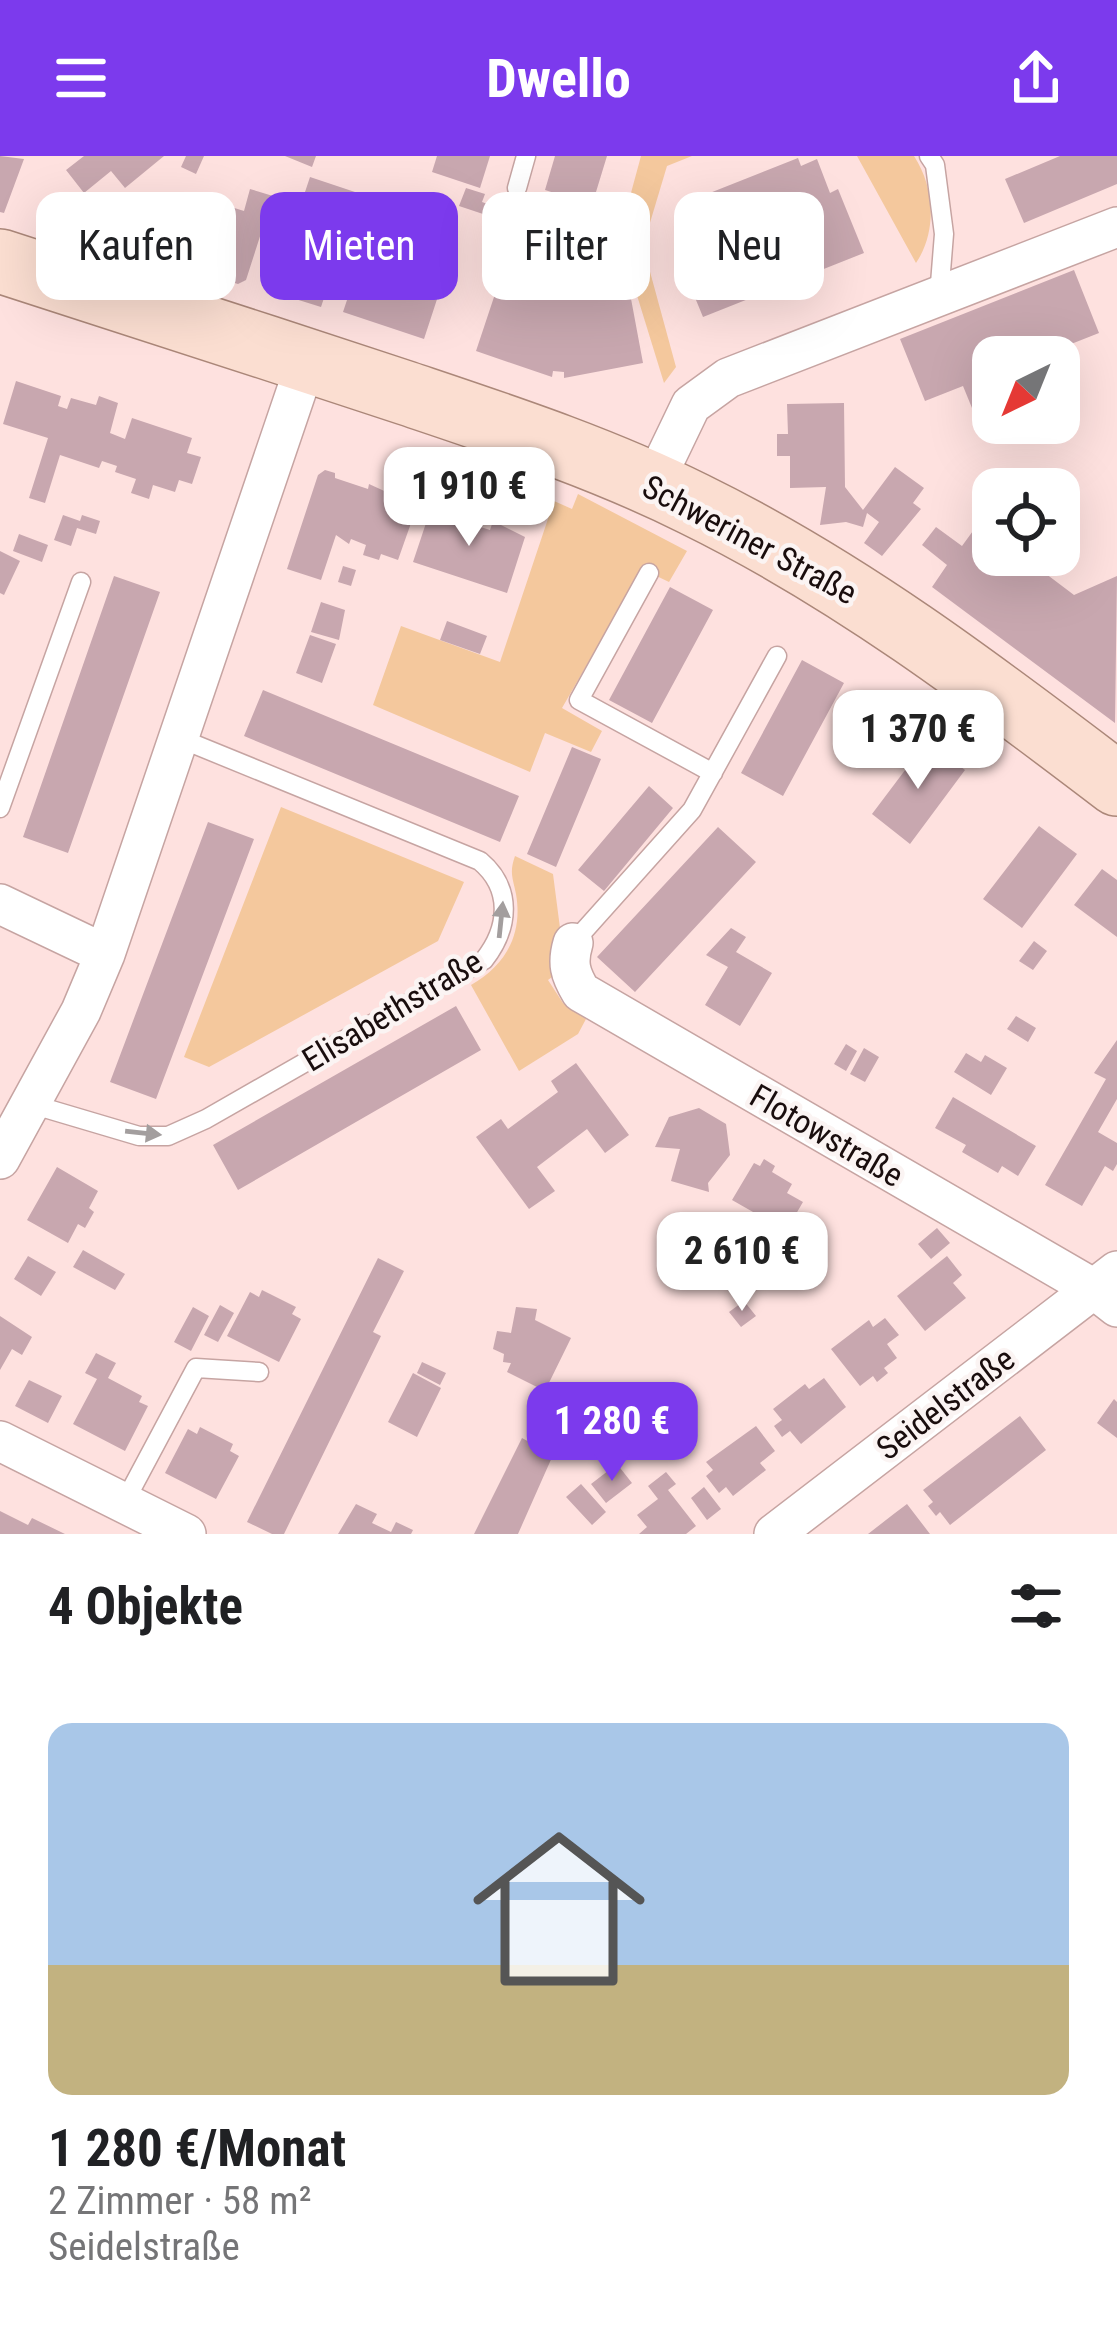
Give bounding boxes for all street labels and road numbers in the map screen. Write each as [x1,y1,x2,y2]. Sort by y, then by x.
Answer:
street label: Schweriner Straße [636,467,863,612]
street label: Elisabethstraße [295,942,489,1079]
street label: Flotowstraße [743,1076,910,1195]
street label: Seidelstraße [869,1339,1022,1468]

